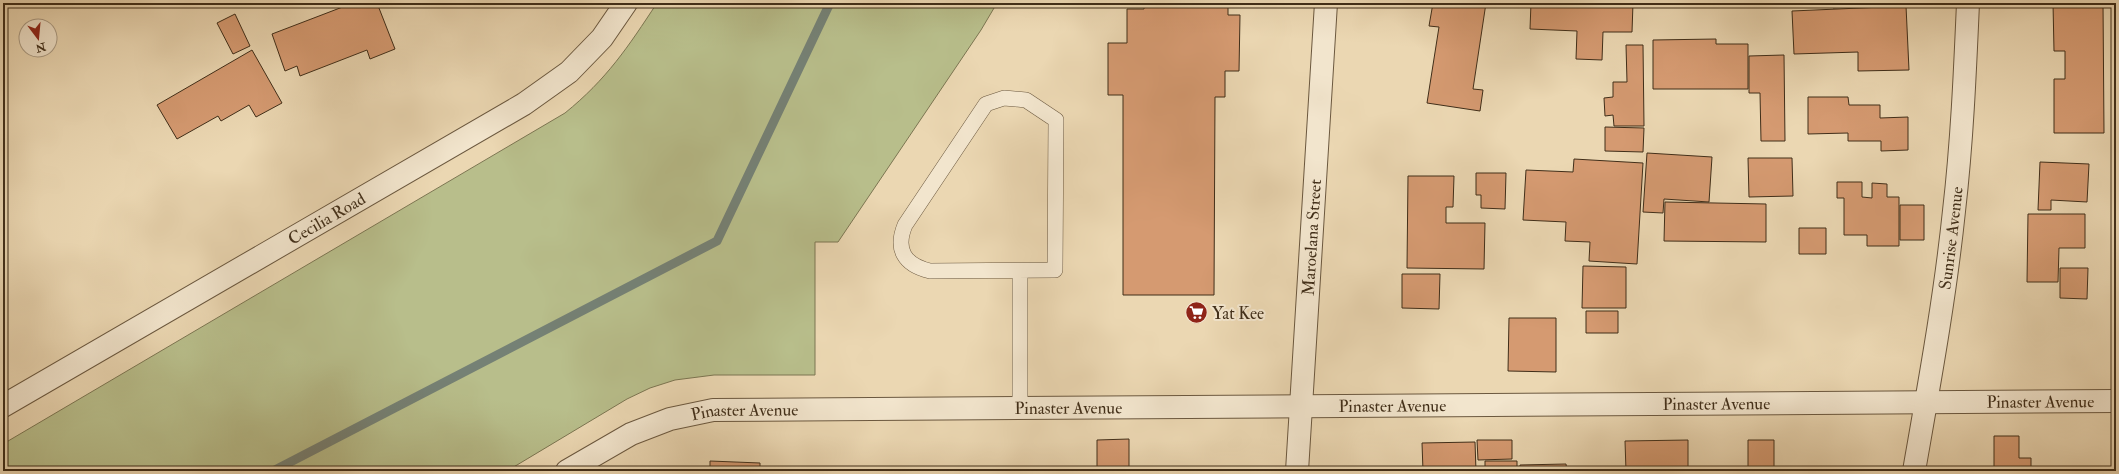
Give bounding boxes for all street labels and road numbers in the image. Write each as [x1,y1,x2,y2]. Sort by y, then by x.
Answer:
street label: Maroelana Street [1297,178,1326,296]
street label: Sunrise Avenue [1934,185,1967,291]
street label: Cecilia Road [284,187,370,249]
street label: Pinaster Avenue [1986,391,2094,412]
street label: Pinaster Avenue [1662,393,1770,414]
street label: Pinaster Avenue [1338,395,1446,416]
street label: Pinaster Avenue [1014,397,1122,419]
street label: Pinaster Avenue [689,399,798,425]

